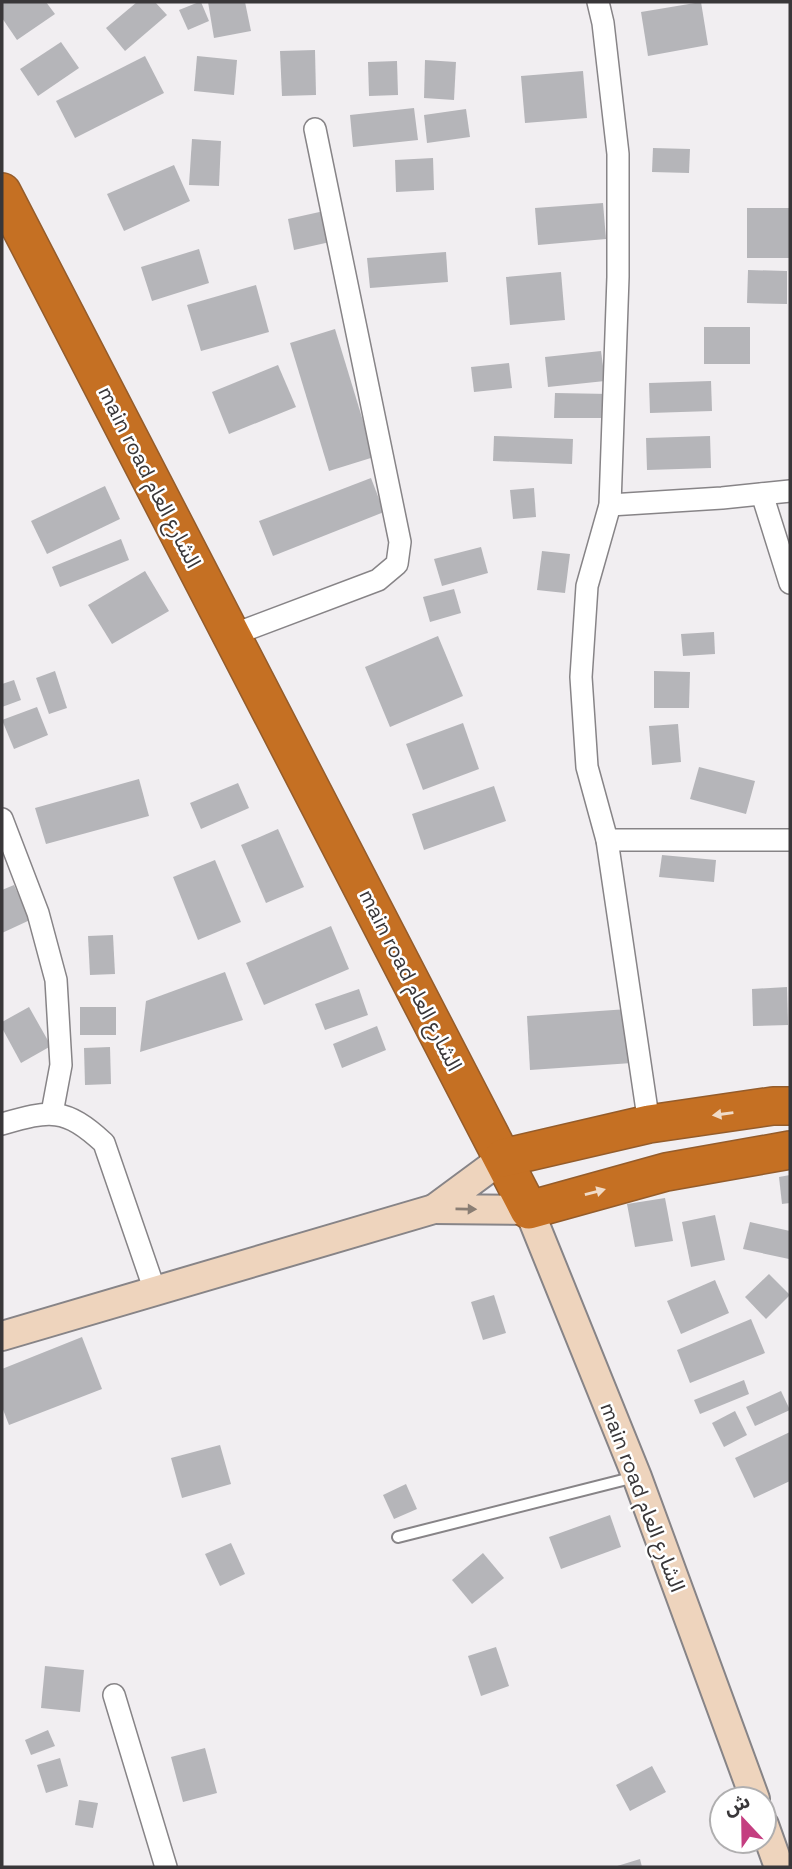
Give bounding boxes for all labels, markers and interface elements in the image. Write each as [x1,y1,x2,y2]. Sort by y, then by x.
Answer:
street label: main road الشارع العام [90,381,208,574]
street label: main road الشارع العام [351,884,469,1077]
one-way arrow [711,1109,733,1120]
one-way arrow [584,1186,606,1197]
one-way arrow [455,1203,477,1215]
street label: main road الشارع العام [592,1399,692,1597]
north arrow [708,1785,778,1855]
text: ش [720,1788,754,1821]

